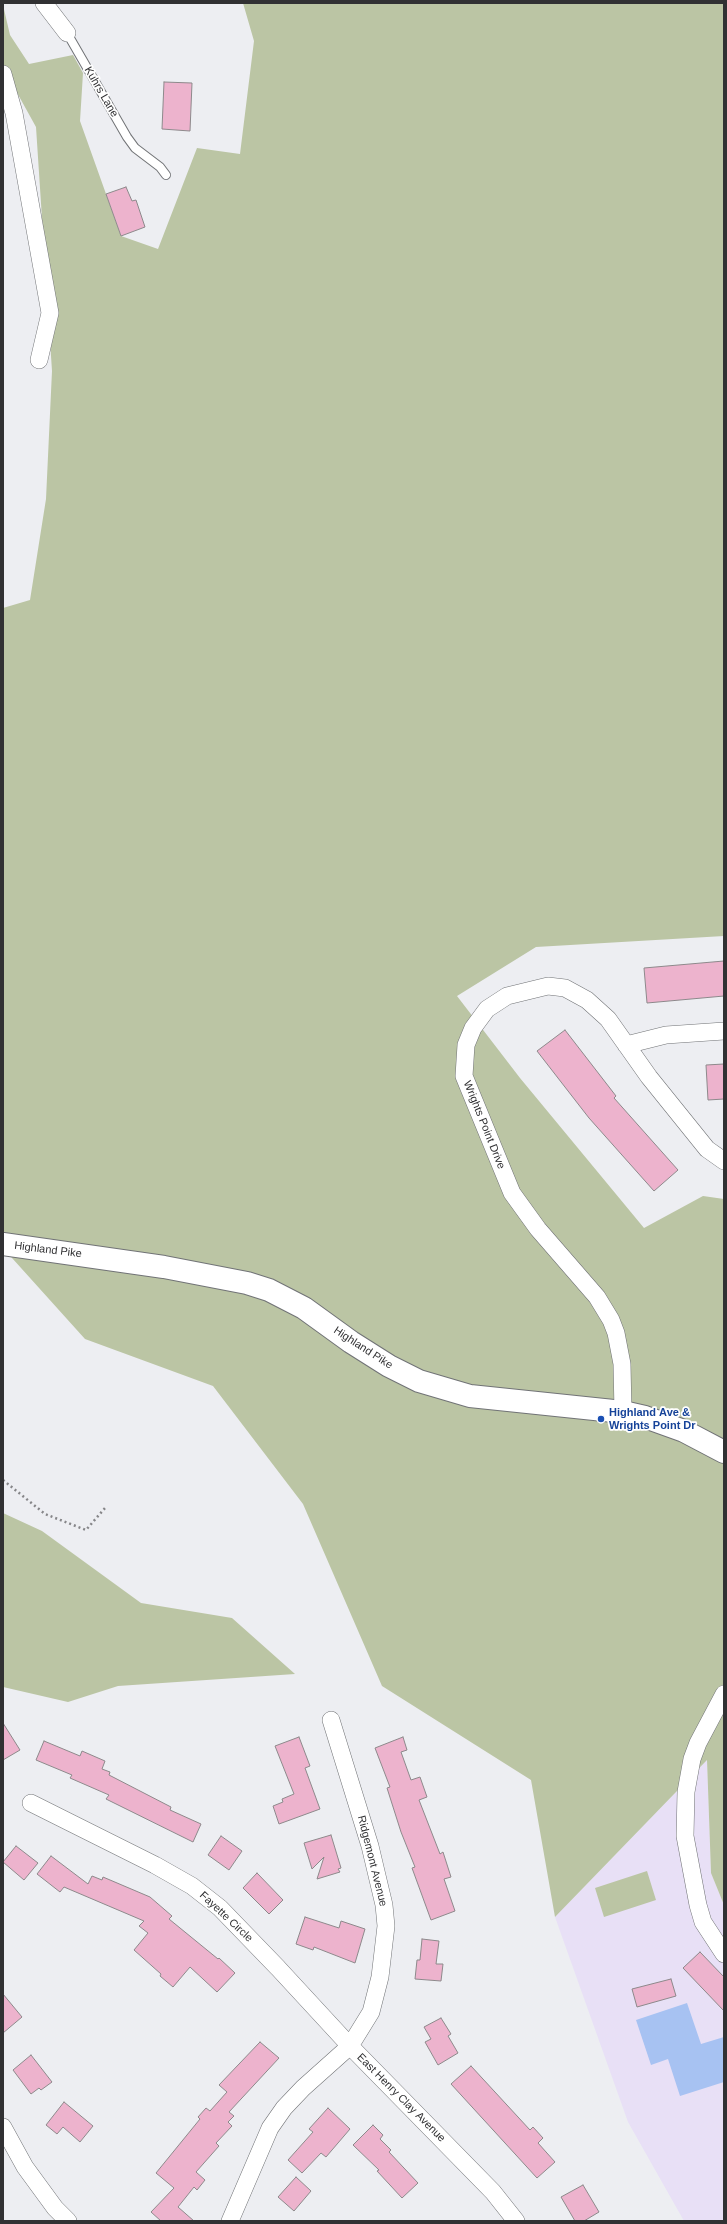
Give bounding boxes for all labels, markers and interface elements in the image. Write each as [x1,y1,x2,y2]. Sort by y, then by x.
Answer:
street label: Kuhrs Lane [81,64,121,120]
street label: Wrights Point Drive [460,1079,508,1171]
street label: Highland Pike [14,1239,82,1261]
street label: Highland Pike [331,1324,395,1372]
place label: Highland Ave & Wrights Point Dr [609,1406,696,1432]
marker: Highland Ave & Wrights Point Dr [596,1414,606,1424]
street label: Ridgemont Avenue [354,1814,390,1908]
street label: Fayette Circle [197,1889,255,1945]
street label: East Henry Clay Avenue [354,2051,448,2145]

